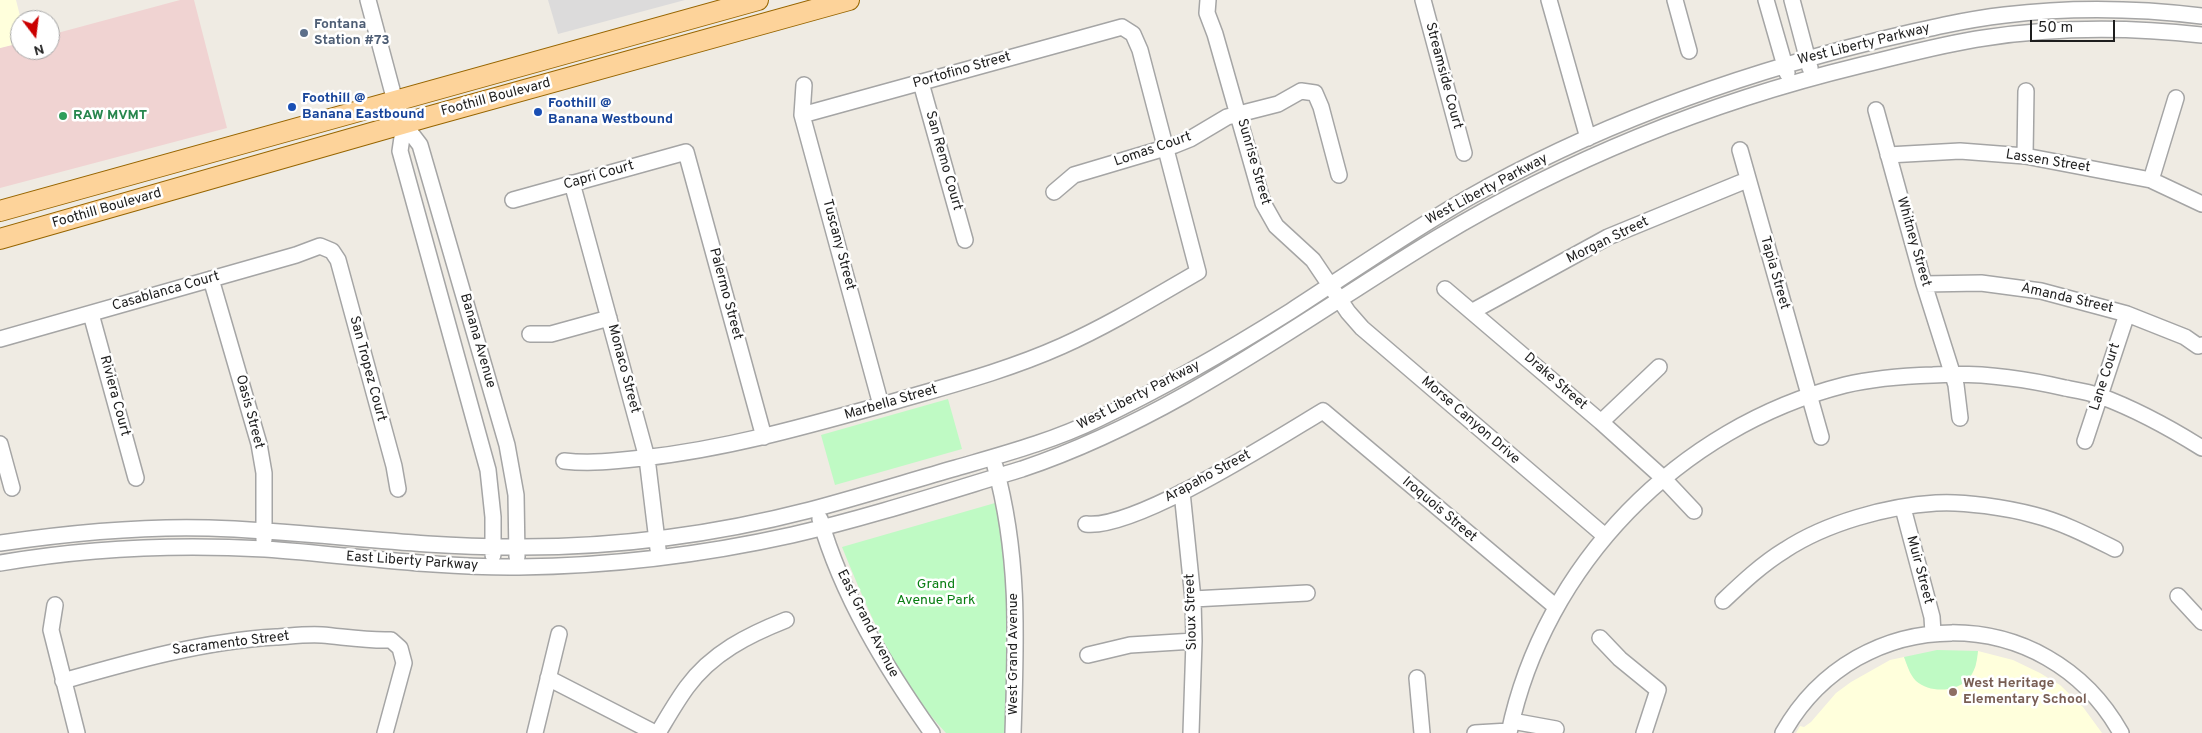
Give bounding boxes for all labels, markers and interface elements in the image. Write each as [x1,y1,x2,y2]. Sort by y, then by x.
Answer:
north arrow [10,10,60,60]
scale bar [2032,10,2117,42]
place label: Fontana Station #73 [314,17,390,49]
text: 50 m [2038,19,2073,38]
street label: West Liberty Parkway [1796,20,1932,70]
street label: Streamside Court [1421,21,1465,131]
marker: Fontana Station #73 [298,27,310,39]
text: N [32,39,46,59]
street label: Portofino Street [911,49,1013,93]
street label: Foothill Boulevard [439,75,553,121]
place label: Foothill @ Banana Eastbound [302,91,425,124]
place label: Foothill @ Banana Westbound [548,96,673,128]
marker: Foothill @ Banana Eastbound [286,101,298,113]
marker: Foothill @ Banana Westbound [532,106,544,118]
place label: RAW MVMT [73,108,147,124]
street label: San Remo Court [921,109,965,213]
marker: RAW MVMT [57,110,69,122]
street label: Sunrise Street [1233,117,1273,207]
street label: Lomas Court [1112,129,1194,171]
street label: Lassen Street [2004,147,2092,177]
street label: West Liberty Parkway [1423,151,1551,229]
street label: Capri Court [562,158,636,194]
street label: Foothill Boulevard [50,185,164,233]
street label: Whitney Street [1892,195,1934,289]
street label: Tuscany Street [818,198,858,292]
street label: Morgan Street [1564,214,1652,268]
street label: Tapia Street [1756,234,1792,312]
street label: Palermo Street [705,246,745,342]
street label: Casablanca Court [110,269,222,315]
street label: Amanda Street [2019,280,2115,318]
street label: Banana Avenue [455,292,499,390]
street label: San Tropez Court [345,314,389,424]
street label: Monaco Street [603,323,643,415]
street label: Lane Court [2087,341,2125,413]
street label: Drake Street [1520,350,1590,414]
street label: Riviera Court [95,354,133,438]
street label: West Liberty Parkway [1075,358,1203,434]
street label: Oasis Street [231,373,267,451]
street label: Morse Canyon Drive [1417,374,1523,468]
street label: Marbella Street [843,382,939,424]
street label: Arapaho Street [1162,447,1254,507]
street label: Iroquois Street [1398,474,1480,546]
street label: Muir Street [1902,534,1936,606]
street label: East Liberty Parkway [345,549,479,575]
street label: East Grand Avenue [832,567,902,681]
street label: Sioux Street [1182,573,1202,651]
park label: Grand Avenue Park [897,577,975,610]
street label: West Grand Avenue [1006,593,1022,715]
street label: Sacramento Street [171,628,291,660]
place label: West Heritage Elementary School [1963,676,2087,709]
marker: West Heritage Elementary School [1947,686,1959,698]

